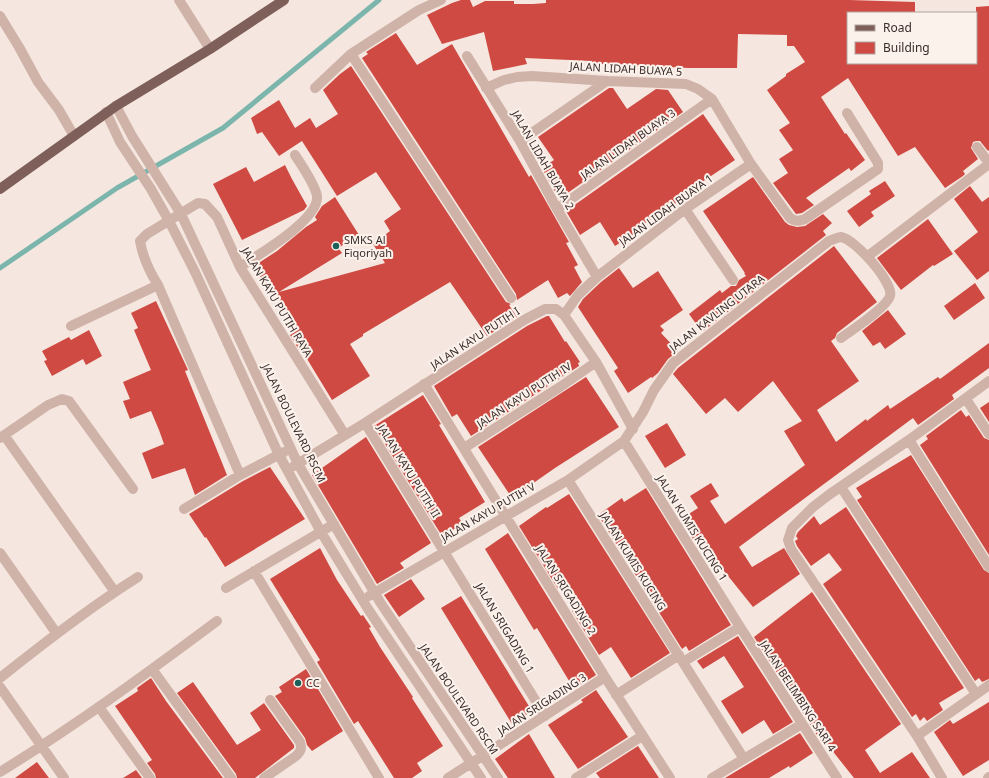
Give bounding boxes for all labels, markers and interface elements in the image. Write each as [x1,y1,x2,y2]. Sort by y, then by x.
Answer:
legend [847,12,977,64]
text: Road [883,19,912,36]
text: Building [883,39,930,56]
street label: JALAN LIDAH BUAYA 5 [568,58,683,79]
street label: JALAN LIDAH BUAYA 3 [576,105,678,183]
street label: JALAN LIDAH BUAYA 2 [508,106,578,212]
street label: JALAN LIDAH BUAYA 1 [615,170,716,249]
place label: SMKS Al Fiqoriyah [344,232,392,260]
marker: SMKS Al Fiqoriyah [331,241,341,251]
street label: JALAN KAYU PUTIH RAYA [238,243,317,360]
street label: JALAN KAVLING UTARA [665,270,768,355]
street label: JALAN KAYU PUTIH I [426,303,522,373]
street label: JALAN KAYU PUTIH IV [473,358,574,431]
street label: JALAN BOULEVARD RSCM [259,360,330,485]
street label: JALAN KAYU PUTIH II [374,420,444,520]
street label: JALAN KUMIS KUCING 1 [653,471,731,584]
street label: JALAN KAYU PUTIH V [437,478,538,545]
street label: JALAN KUMIS KUCING [596,508,670,613]
street label: JALAN SRIGADING 2 [532,541,600,637]
street label: JALAN SRIGADING 1 [472,579,538,676]
street label: JALAN BELIMBING SARI 4 [756,636,840,755]
street label: JALAN BOULEVARD RSCM [416,640,502,757]
street label: JALAN SRIGADING 3 [494,669,589,738]
place label: CC [306,675,320,690]
marker: CC [293,678,303,688]

